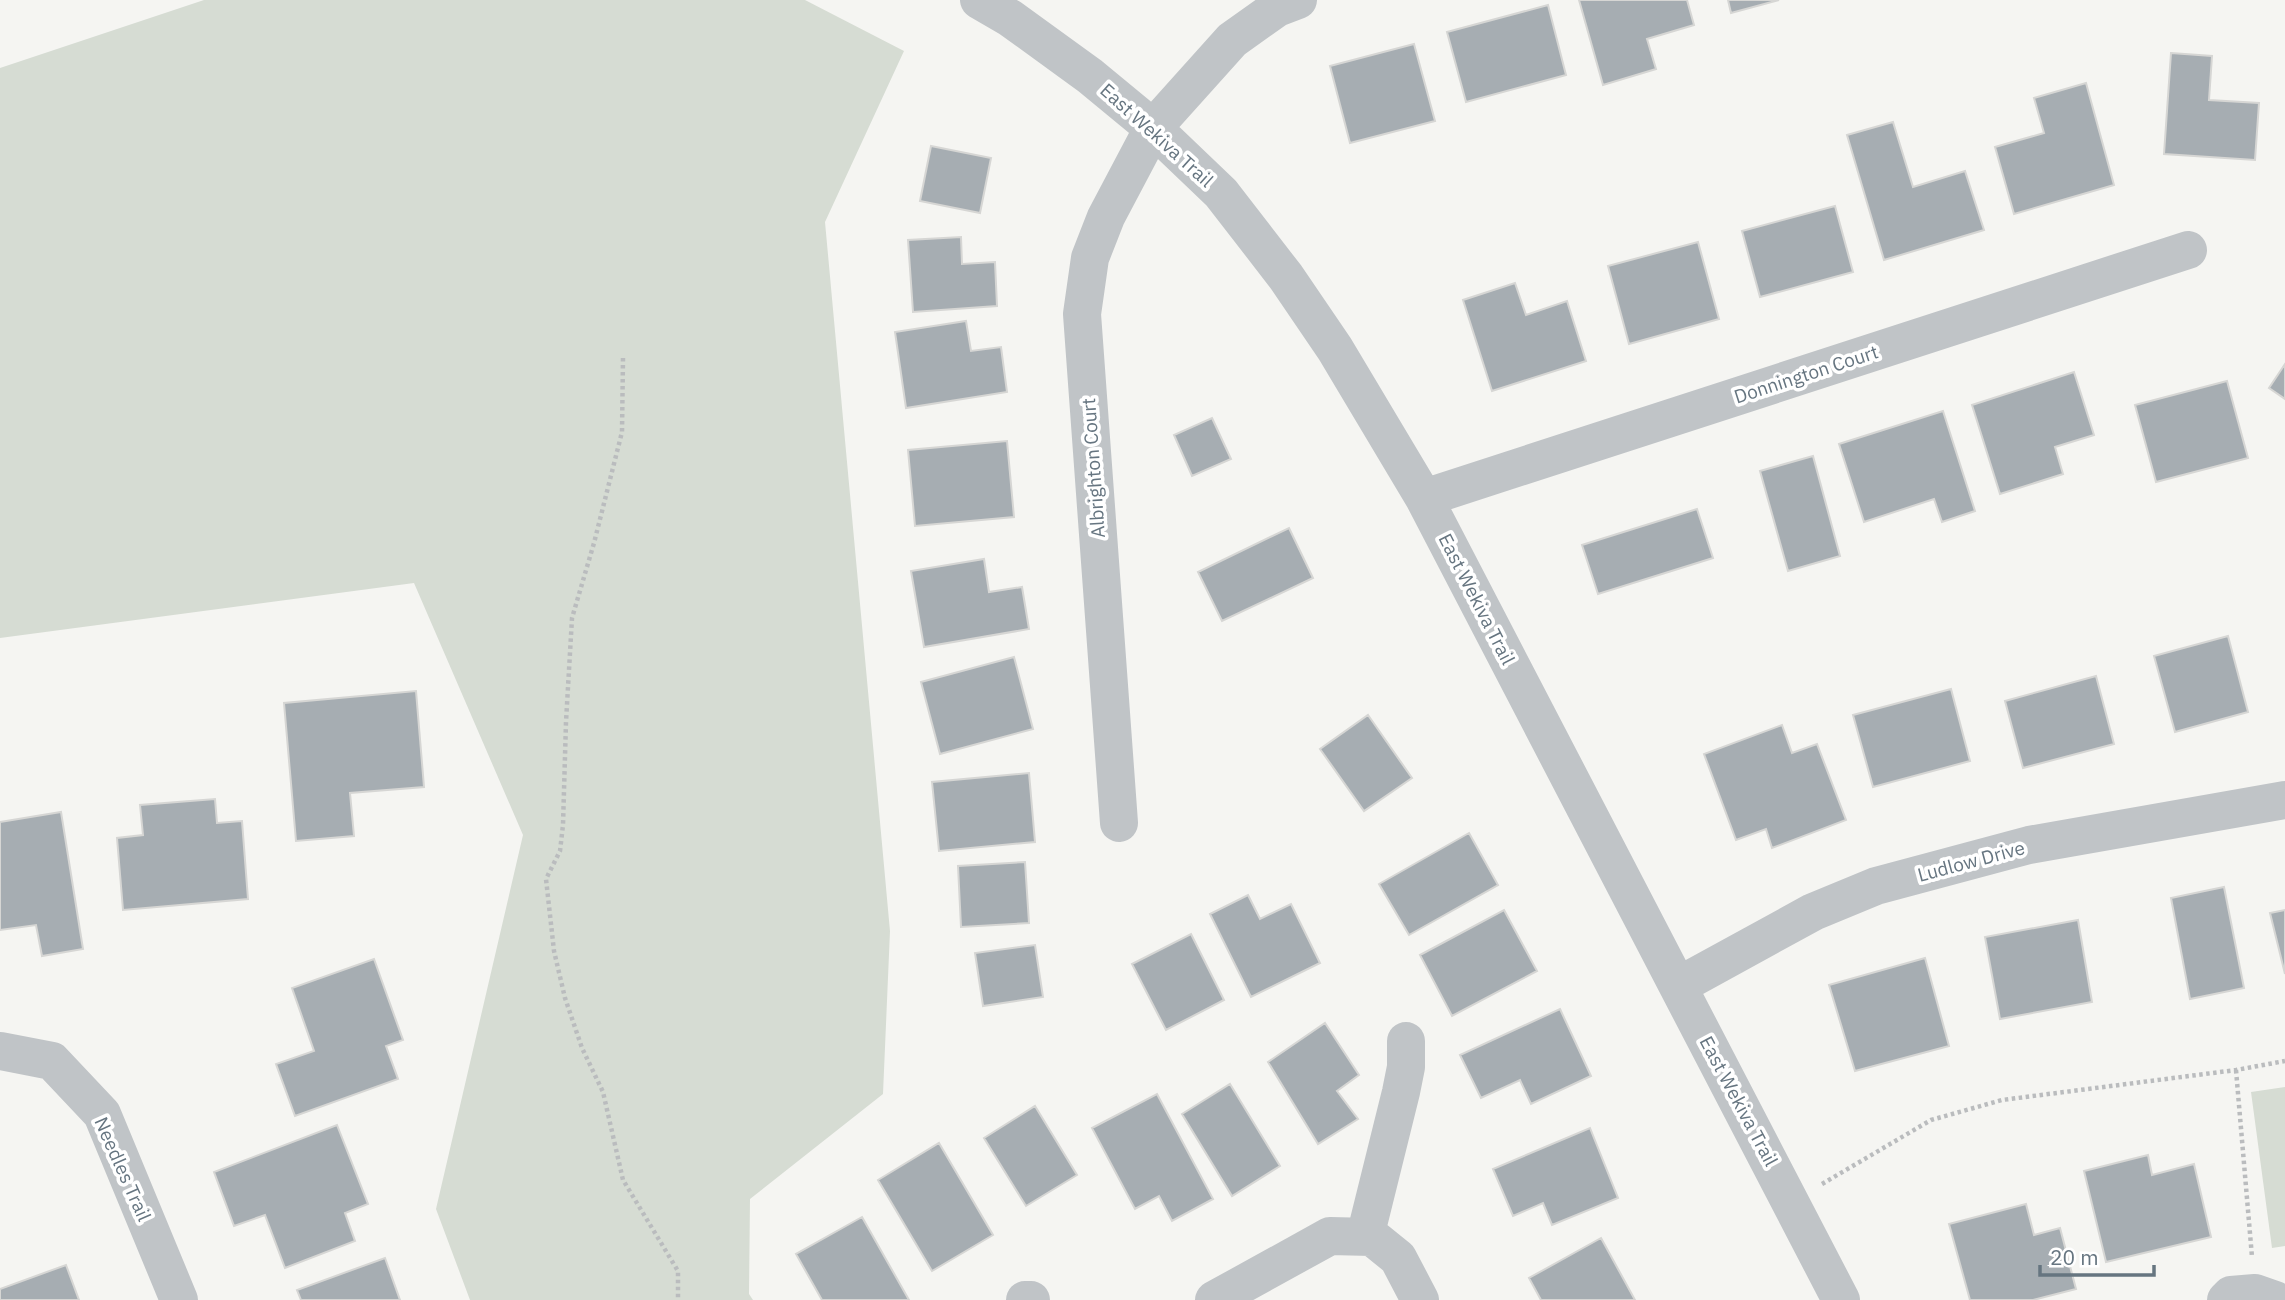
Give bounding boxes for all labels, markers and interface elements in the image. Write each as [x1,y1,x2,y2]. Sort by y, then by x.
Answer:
street label: East Wekiva Trail [1095,78,1219,192]
street label: Donnington Court [1731,339,1881,409]
street label: Albrighton Court [1076,397,1110,539]
street label: East Wekiva Trail [1434,529,1520,669]
street label: Ludlow Drive [1915,835,2027,887]
street label: East Wekiva Trail [1695,1032,1783,1170]
street label: Needles Trail [89,1113,157,1225]
scale bar [2040,1234,2154,1278]
text: 20 m [2050,1243,2099,1271]

